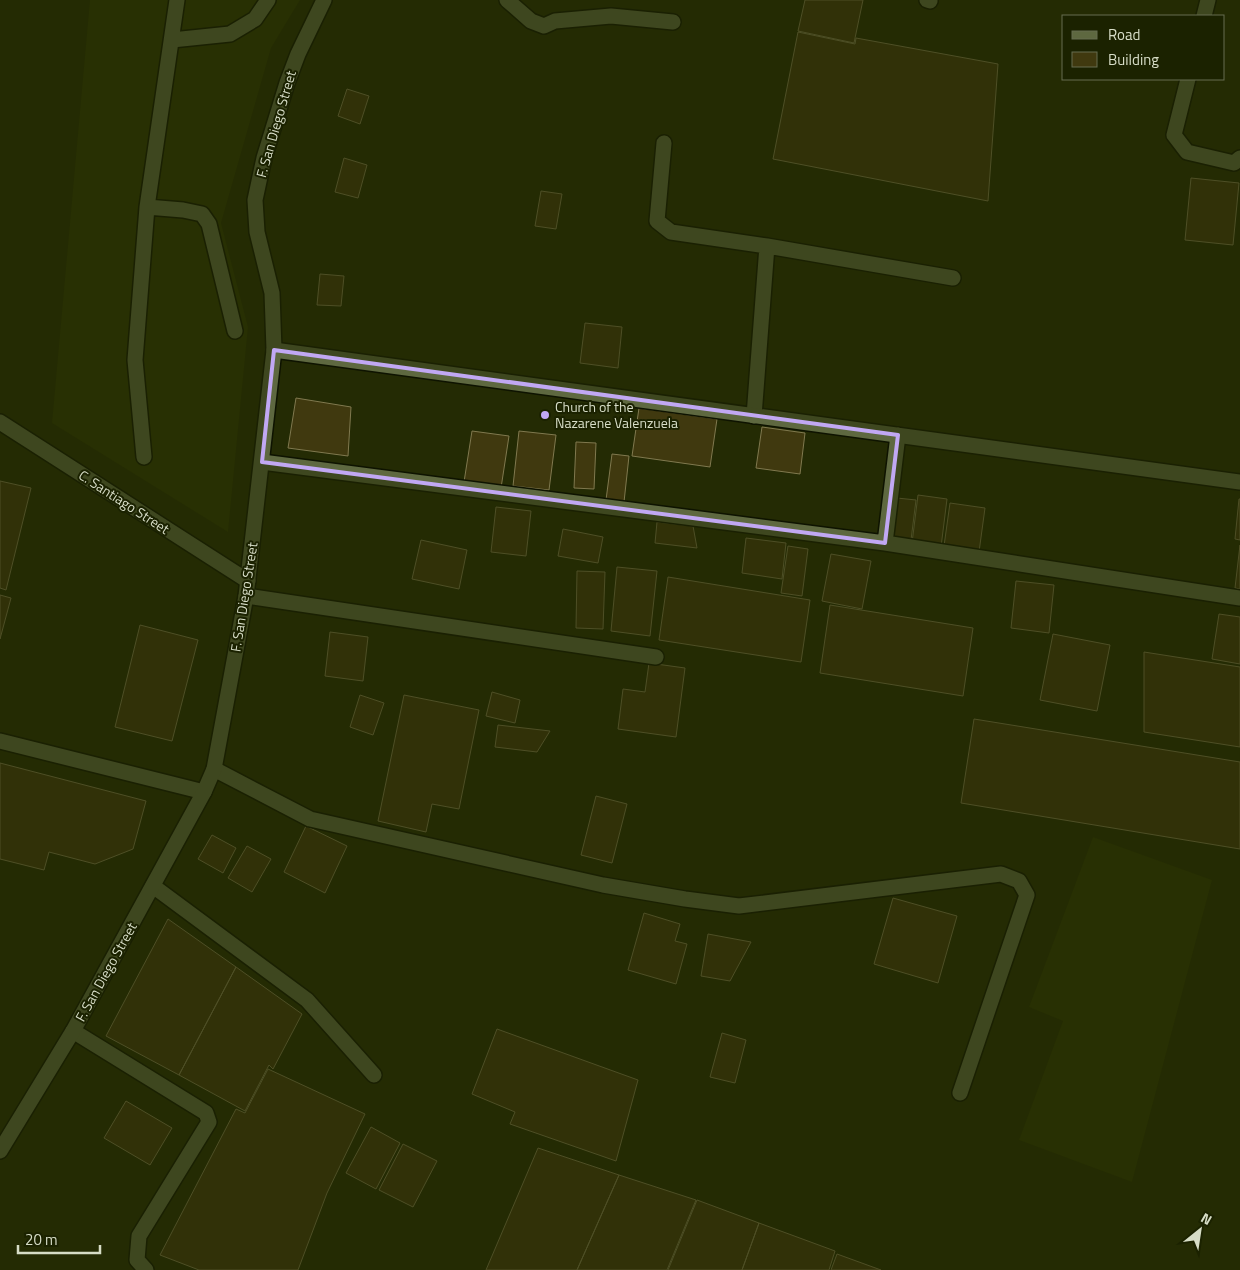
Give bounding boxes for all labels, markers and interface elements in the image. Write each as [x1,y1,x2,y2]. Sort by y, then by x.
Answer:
legend [1062,15,1225,80]
text: Road [1108,23,1140,46]
text: Building [1108,48,1159,71]
street label: F. San Diego Street [250,68,301,180]
place label: Church of the Nazarene Valenzuela [555,396,678,433]
marker: Church of the Nazarene Valenzuela [539,409,551,421]
street label: C. Santiago Street [75,464,174,539]
street label: F. San Diego Street [224,541,263,653]
street label: F. San Diego Street [70,918,142,1025]
north arrow [1175,1205,1225,1255]
text: N [1197,1207,1216,1230]
scale bar [18,1222,100,1254]
text: 20 m [25,1228,58,1251]

